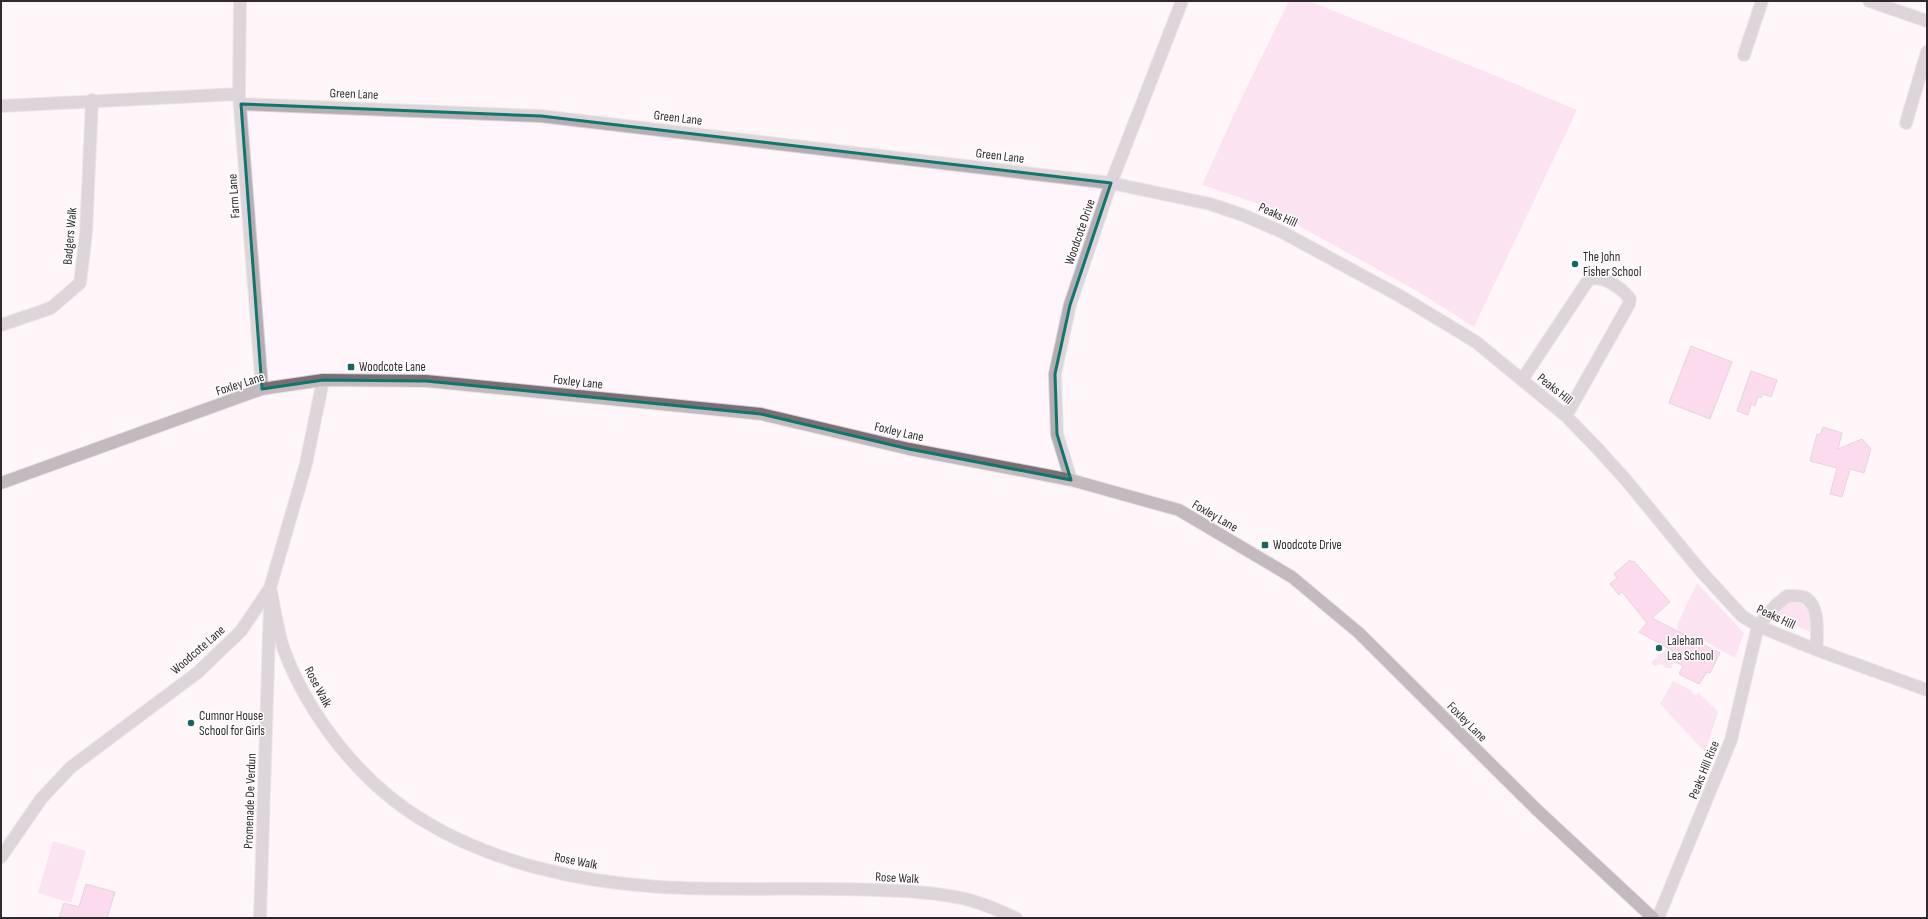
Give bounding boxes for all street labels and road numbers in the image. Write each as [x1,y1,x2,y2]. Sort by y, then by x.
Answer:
street label: Green Lane [329,85,379,103]
street label: Green Lane [653,107,703,129]
street label: Green Lane [975,145,1025,167]
street label: Farm Lane [224,173,244,219]
street label: Woodcote Drive [1061,197,1099,267]
street label: Peaks Hill [1256,199,1300,231]
street label: Badgers Walk [60,207,80,265]
street label: Foxley Lane [214,369,266,399]
street label: Peaks Hill [1534,370,1576,408]
street label: Foxley Lane [552,371,604,393]
street label: Foxley Lane [873,419,925,445]
street label: Foxley Lane [1189,497,1241,535]
street label: Peaks Hill [1754,601,1798,633]
street label: Woodcote Lane [168,622,228,678]
street label: Rose Walk [301,664,335,710]
street label: Foxley Lane [1444,699,1490,745]
street label: Peaks Hill Rise [1685,738,1723,802]
street label: Promenade De Verdun [240,753,260,849]
street label: Rose Walk [553,849,599,873]
street label: Rose Walk [875,869,919,887]

